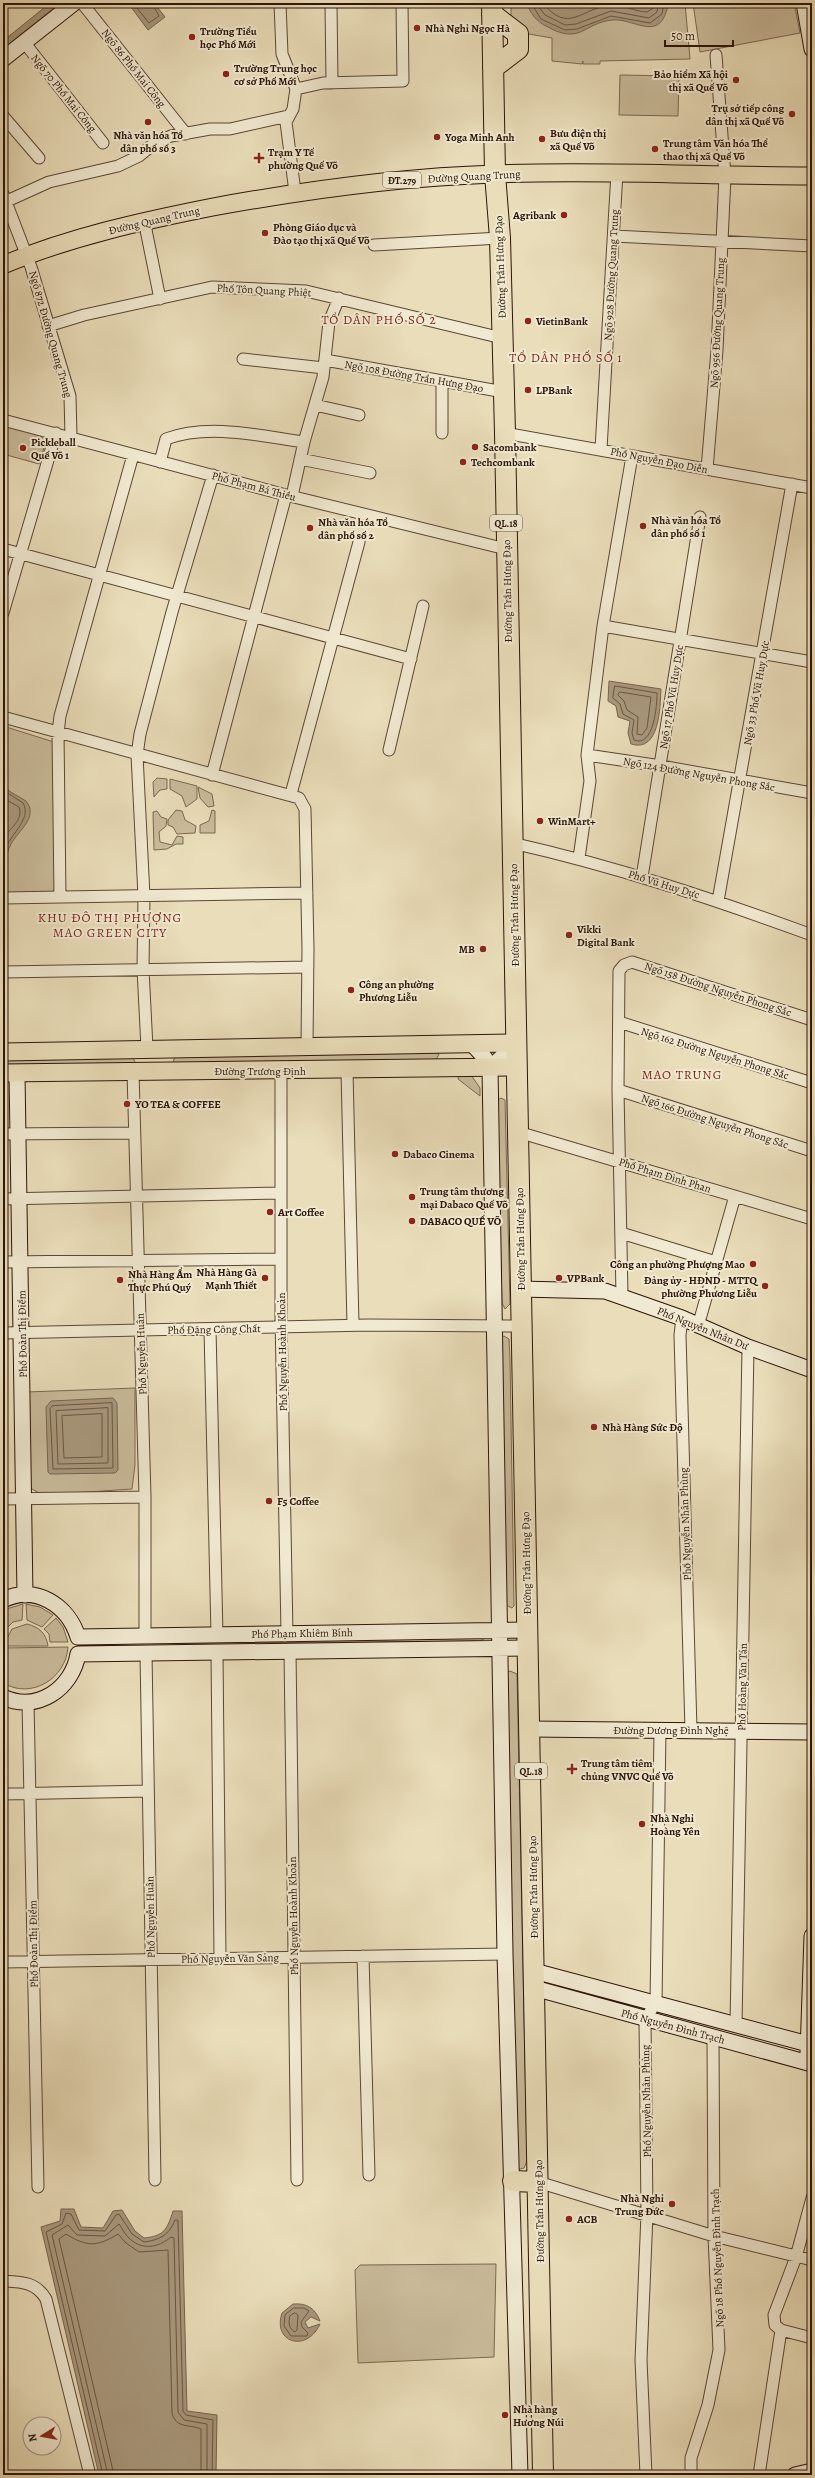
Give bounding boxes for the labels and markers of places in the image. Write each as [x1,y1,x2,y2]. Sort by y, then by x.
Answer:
place label: Nhà Nghỉ Ngọc Hà [425,21,511,36]
marker: Nhà Nghỉ Ngọc Hà [412,23,422,33]
place label: Trường Tiểu học Phố Mới [200,24,258,52]
marker: Trường Tiểu học Phố Mới [187,32,197,42]
place label: Trường Trung học cơ sở Phố Mới [234,61,317,89]
place label: Bảo hiểm Xã hội thị xã Quế Võ [654,67,728,95]
marker: Trường Trung học cơ sở Phố Mới [221,69,231,79]
marker: Bảo hiểm Xã hội thị xã Quế Võ [731,75,741,85]
place label: Trụ sở tiếp công dân thị xã Quế Võ [705,101,784,129]
marker: Trụ sở tiếp công dân thị xã Quế Võ [787,109,797,119]
marker: Nhà văn hóa Tổ dân phố số 3 [143,117,153,127]
place label: Bưu điện thị xã Quế Võ [550,126,606,154]
place label: Nhà văn hóa Tổ dân phố số 3 [113,128,183,156]
place label: Yoga Minh Anh [444,130,515,145]
marker: Yoga Minh Anh [432,132,442,142]
marker: Bưu điện thị xã Quế Võ [537,134,547,144]
place label: Trung tâm Văn hóa Thể thao thị xã Quế Võ [663,136,768,164]
marker: Trung tâm Văn hóa Thể thao thị xã Quế Võ [650,144,660,154]
place label: Trạm Y Tế phường Quế Võ [268,145,338,173]
marker: Trạm Y Tế phường Quế Võ [253,152,265,164]
place label: Agribank [512,208,556,223]
marker: Agribank [559,210,569,220]
place label: Phòng Giáo dục và Đào tạo thị xã Quế Võ [273,220,370,248]
marker: Phòng Giáo dục và Đào tạo thị xã Quế Võ [260,228,270,238]
place label: VietinBank [535,314,588,329]
marker: VietinBank [523,316,533,326]
place label: LPBank [536,383,572,398]
marker: LPBank [523,385,533,395]
place label: Pickleball Quế Võ 1 [31,435,76,463]
place label: Sacombank [483,440,537,455]
marker: Sacombank [470,442,480,452]
marker: Pickleball Quế Võ 1 [18,443,28,453]
place label: Techcombank [471,455,535,470]
marker: Techcombank [458,457,468,467]
place label: Nhà văn hóa Tổ dân phố số 1 [651,513,721,541]
place label: Nhà văn hóa Tổ dân phố số 2 [318,515,388,543]
marker: Nhà văn hóa Tổ dân phố số 1 [638,521,648,531]
marker: Nhà văn hóa Tổ dân phố số 2 [305,523,315,533]
place label: WinMart+ [547,814,596,829]
marker: WinMart+ [535,816,545,826]
place label: Vikki Digital Bank [576,922,635,950]
marker: Vikki Digital Bank [564,930,574,940]
place label: MB [459,942,475,957]
marker: MB [478,944,488,954]
place label: Công an phường Phương Liễu [359,977,434,1005]
marker: Công an phường Phương Liễu [346,985,356,995]
place label: YO TEA & COFFEE [134,1097,221,1112]
marker: YO TEA & COFFEE [122,1099,132,1109]
place label: Dabaco Cinema [403,1147,475,1162]
marker: Dabaco Cinema [390,1149,400,1159]
place label: Trung tâm thương mại Dabaco Quế Võ [420,1184,508,1212]
marker: Trung tâm thương mại Dabaco Quế Võ [407,1192,417,1202]
place label: Art Coffee [277,1205,324,1220]
marker: Art Coffee [265,1207,275,1217]
place label: DABACO QUẾ VÕ [420,1214,502,1229]
marker: DABACO QUẾ VÕ [407,1216,417,1226]
place label: Công an phường Phượng Mao [610,1257,745,1272]
marker: Công an phường Phượng Mao [748,1259,758,1269]
place label: Nhà Hàng Gà Mạnh Thiết [196,1265,258,1293]
place label: Nhà Hàng Ẩm Thực Phú Quý [128,1267,192,1295]
place label: VPBank [566,1271,605,1286]
marker: Nhà Hàng Gà Mạnh Thiết [260,1273,270,1283]
marker: VPBank [554,1273,564,1283]
place label: Đảng ủy - HĐND - MTTQ phường Phương Liễu [644,1273,759,1301]
marker: Nhà Hàng Ẩm Thực Phú Quý [115,1275,125,1285]
marker: Đảng ủy - HĐND - MTTQ phường Phương Liễu [760,1281,770,1291]
place label: Nhà Hàng Sức Độ [602,1420,683,1435]
marker: Nhà Hàng Sức Độ [589,1422,599,1432]
place label: F5 Coffee [277,1494,319,1509]
marker: F5 Coffee [264,1496,274,1506]
place label: Trung tâm tiêm chủng VNVC Quế Võ [581,1756,674,1784]
marker: Trung tâm tiêm chủng VNVC Quế Võ [566,1763,578,1775]
place label: Nhà Nghỉ Hoàng Yên [650,1811,700,1839]
marker: Nhà Nghỉ Hoàng Yên [637,1819,647,1829]
place label: Nhà Nghỉ Trung Đức [615,2191,664,2219]
marker: Nhà Nghỉ Trung Đức [667,2199,677,2209]
place label: ACB [576,2212,598,2227]
marker: ACB [564,2214,574,2224]
place label: Nhà hàng Hương Núi [513,2402,564,2430]
marker: Nhà hàng Hương Núi [500,2410,510,2420]

